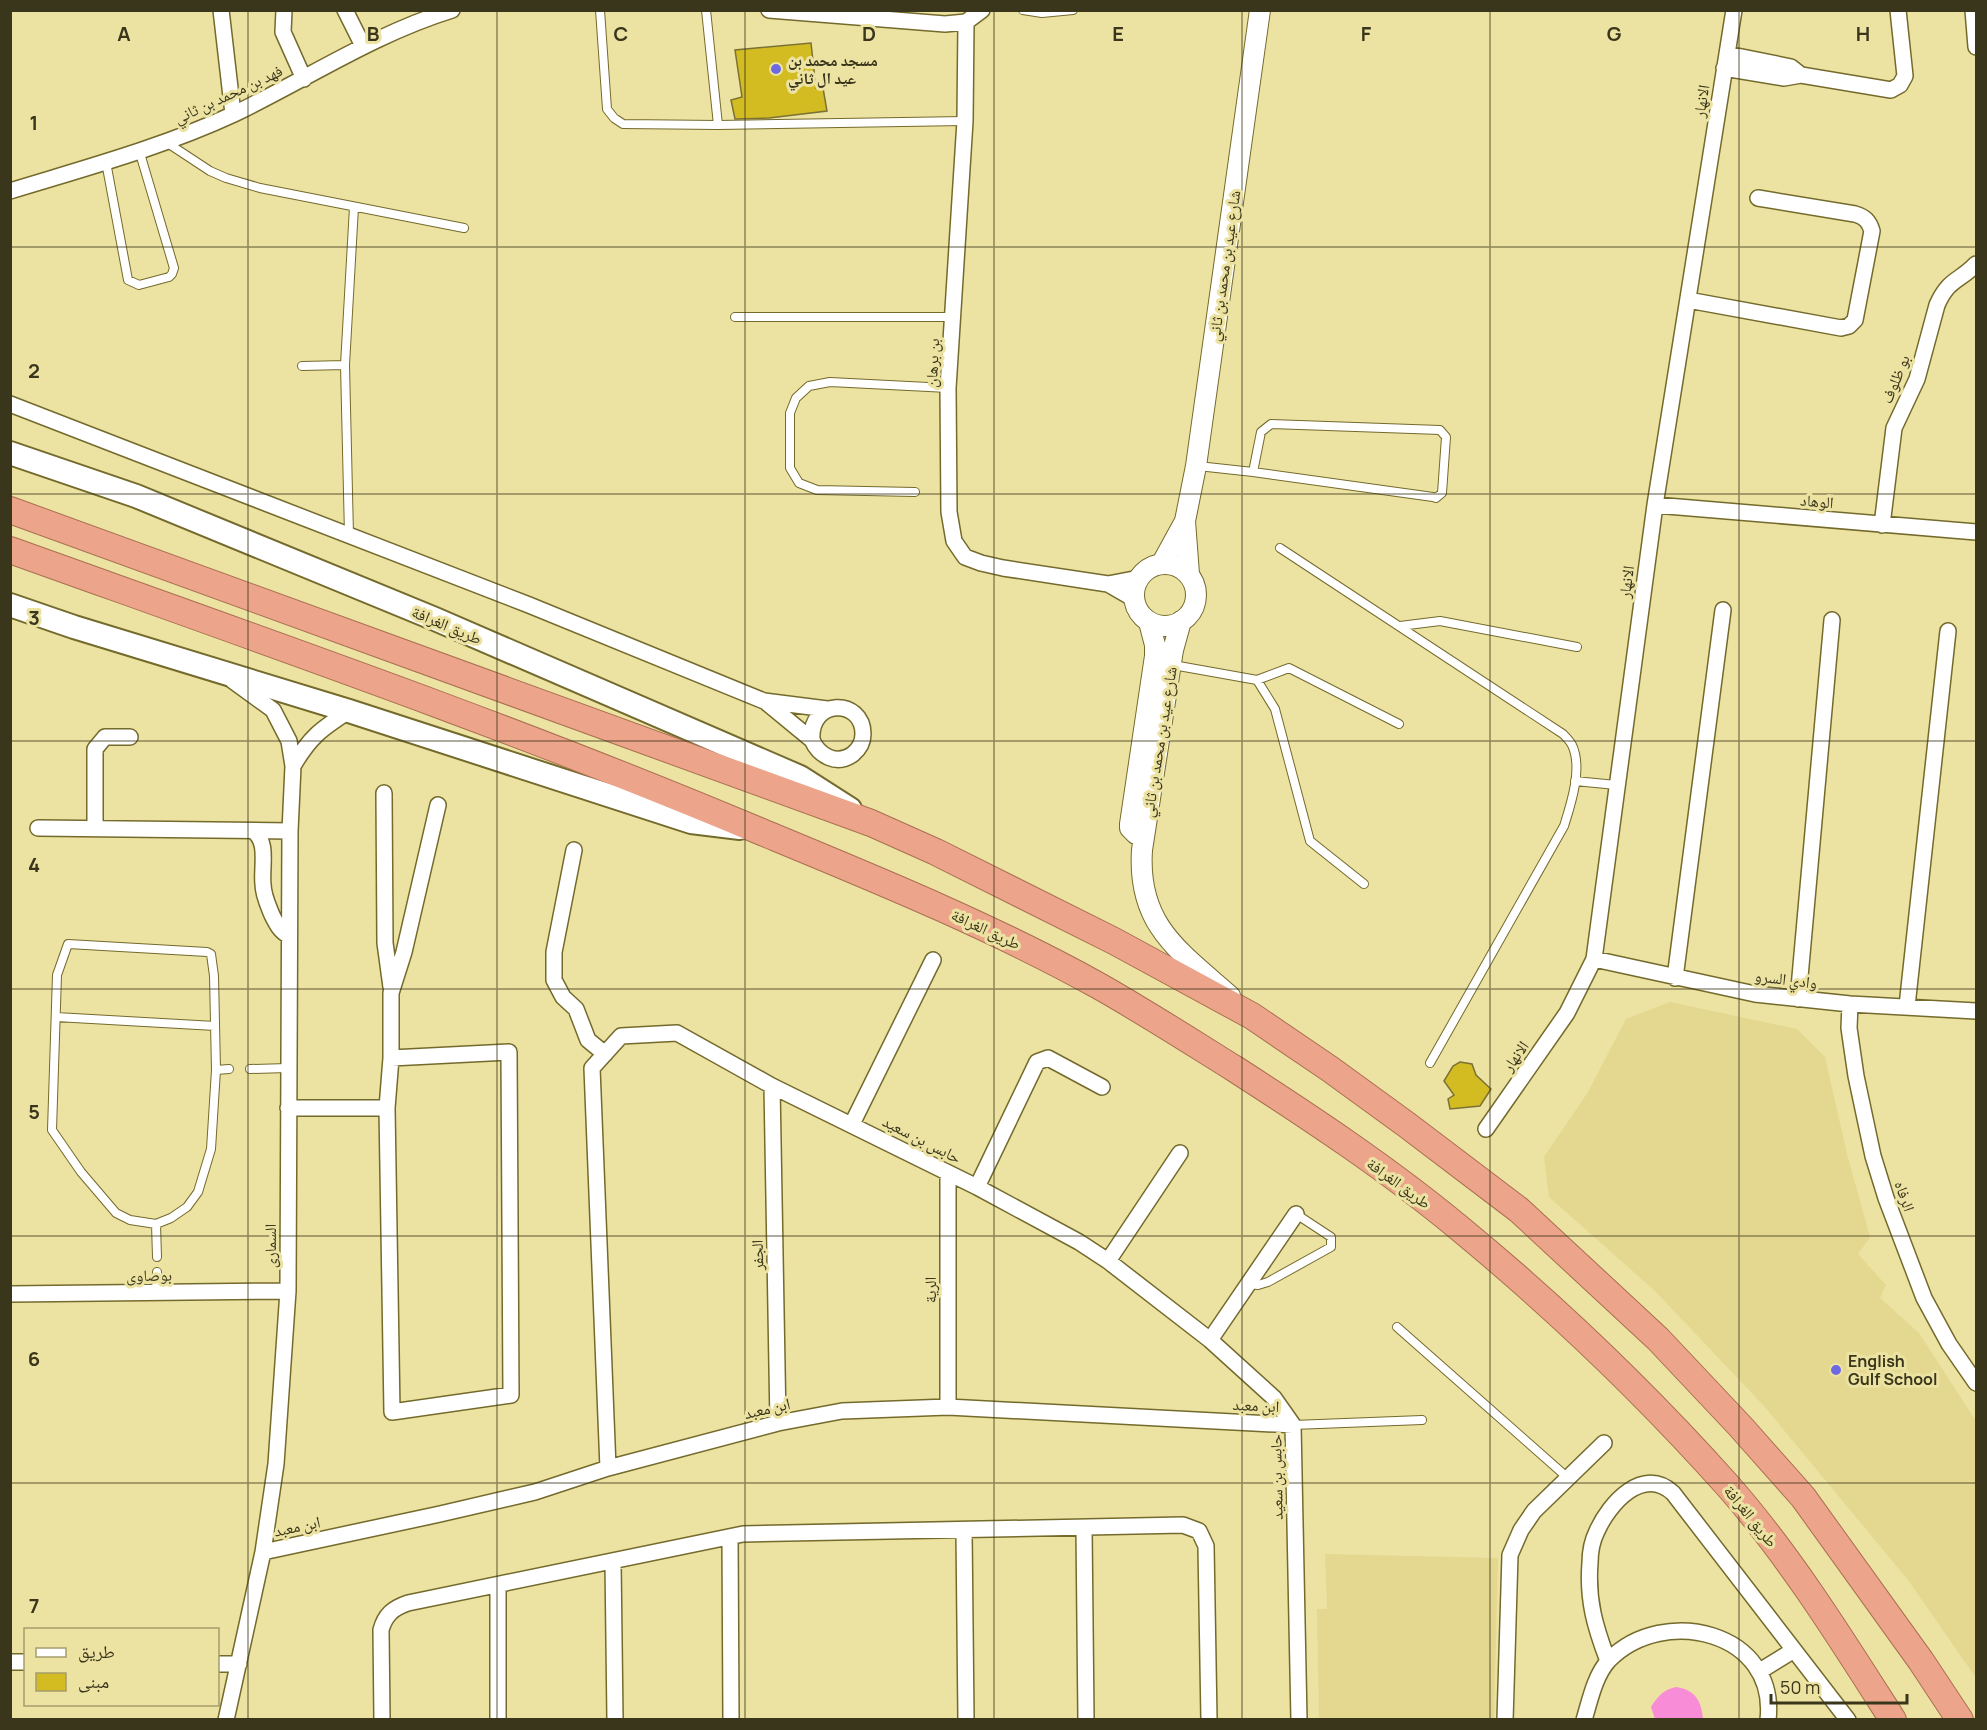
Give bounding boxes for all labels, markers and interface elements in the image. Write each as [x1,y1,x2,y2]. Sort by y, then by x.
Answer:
text: A [117,20,131,47]
text: B [367,20,380,47]
text: C [614,20,628,47]
text: D [862,20,876,47]
text: E [1112,20,1124,47]
text: F [1361,20,1372,47]
text: G [1607,20,1622,47]
text: H [1856,20,1870,47]
place label: مسجد محمد بن عيد ال ثاني [788,49,878,91]
street label: فهد بن محمد بن ثاني [170,59,287,131]
marker: مسجد محمد بن عيد ال ثاني [769,62,783,76]
street label: الانهار [1687,83,1714,120]
text: 1 [30,109,38,136]
street label: شارع عيد بن محمد بن ثاني [1202,189,1248,343]
street label: بن برهان [920,338,944,388]
street label: بو ظلوف [1875,351,1915,407]
text: 2 [28,357,40,384]
street label: الوهاد [1799,489,1835,513]
street label: الانهار [1613,564,1639,601]
street label: طريق الغرافة [409,600,485,650]
text: 3 [28,604,40,631]
street label: شارع عيد بن محمد بن ثاني [1136,665,1184,819]
text: 4 [28,851,40,878]
street label: طريق الغرافة [948,903,1024,955]
street label: وادي السرو [1753,964,1818,996]
street label: الانهار [1496,1036,1533,1077]
text: 5 [28,1098,40,1125]
street label: حابس بن سعيد [879,1110,965,1168]
street label: طريق الغرافة [1363,1152,1435,1214]
street label: الرفاه [1890,1178,1920,1214]
street label: السمارى [259,1224,281,1268]
street label: الجفر [746,1240,768,1271]
street label: بوصاوى [126,1264,172,1286]
street label: الرية [919,1277,941,1303]
text: 6 [28,1345,40,1372]
place label: English Gulf School [1848,1350,1937,1390]
marker: English Gulf School [1829,1363,1843,1377]
street label: ابن معبد [742,1392,792,1424]
street label: ابن معبد [1232,1393,1280,1417]
street label: حابس بن سعيد [1264,1434,1288,1520]
street label: طريق الغرافة [1719,1480,1783,1552]
street label: ابن معبد [272,1510,322,1542]
text: 7 [29,1592,39,1619]
legend [24,1628,219,1706]
text: طريق [78,1639,115,1663]
scale bar [1771,1667,1908,1705]
text: مبنى [78,1669,109,1693]
text: 50 m [1780,1675,1820,1699]

